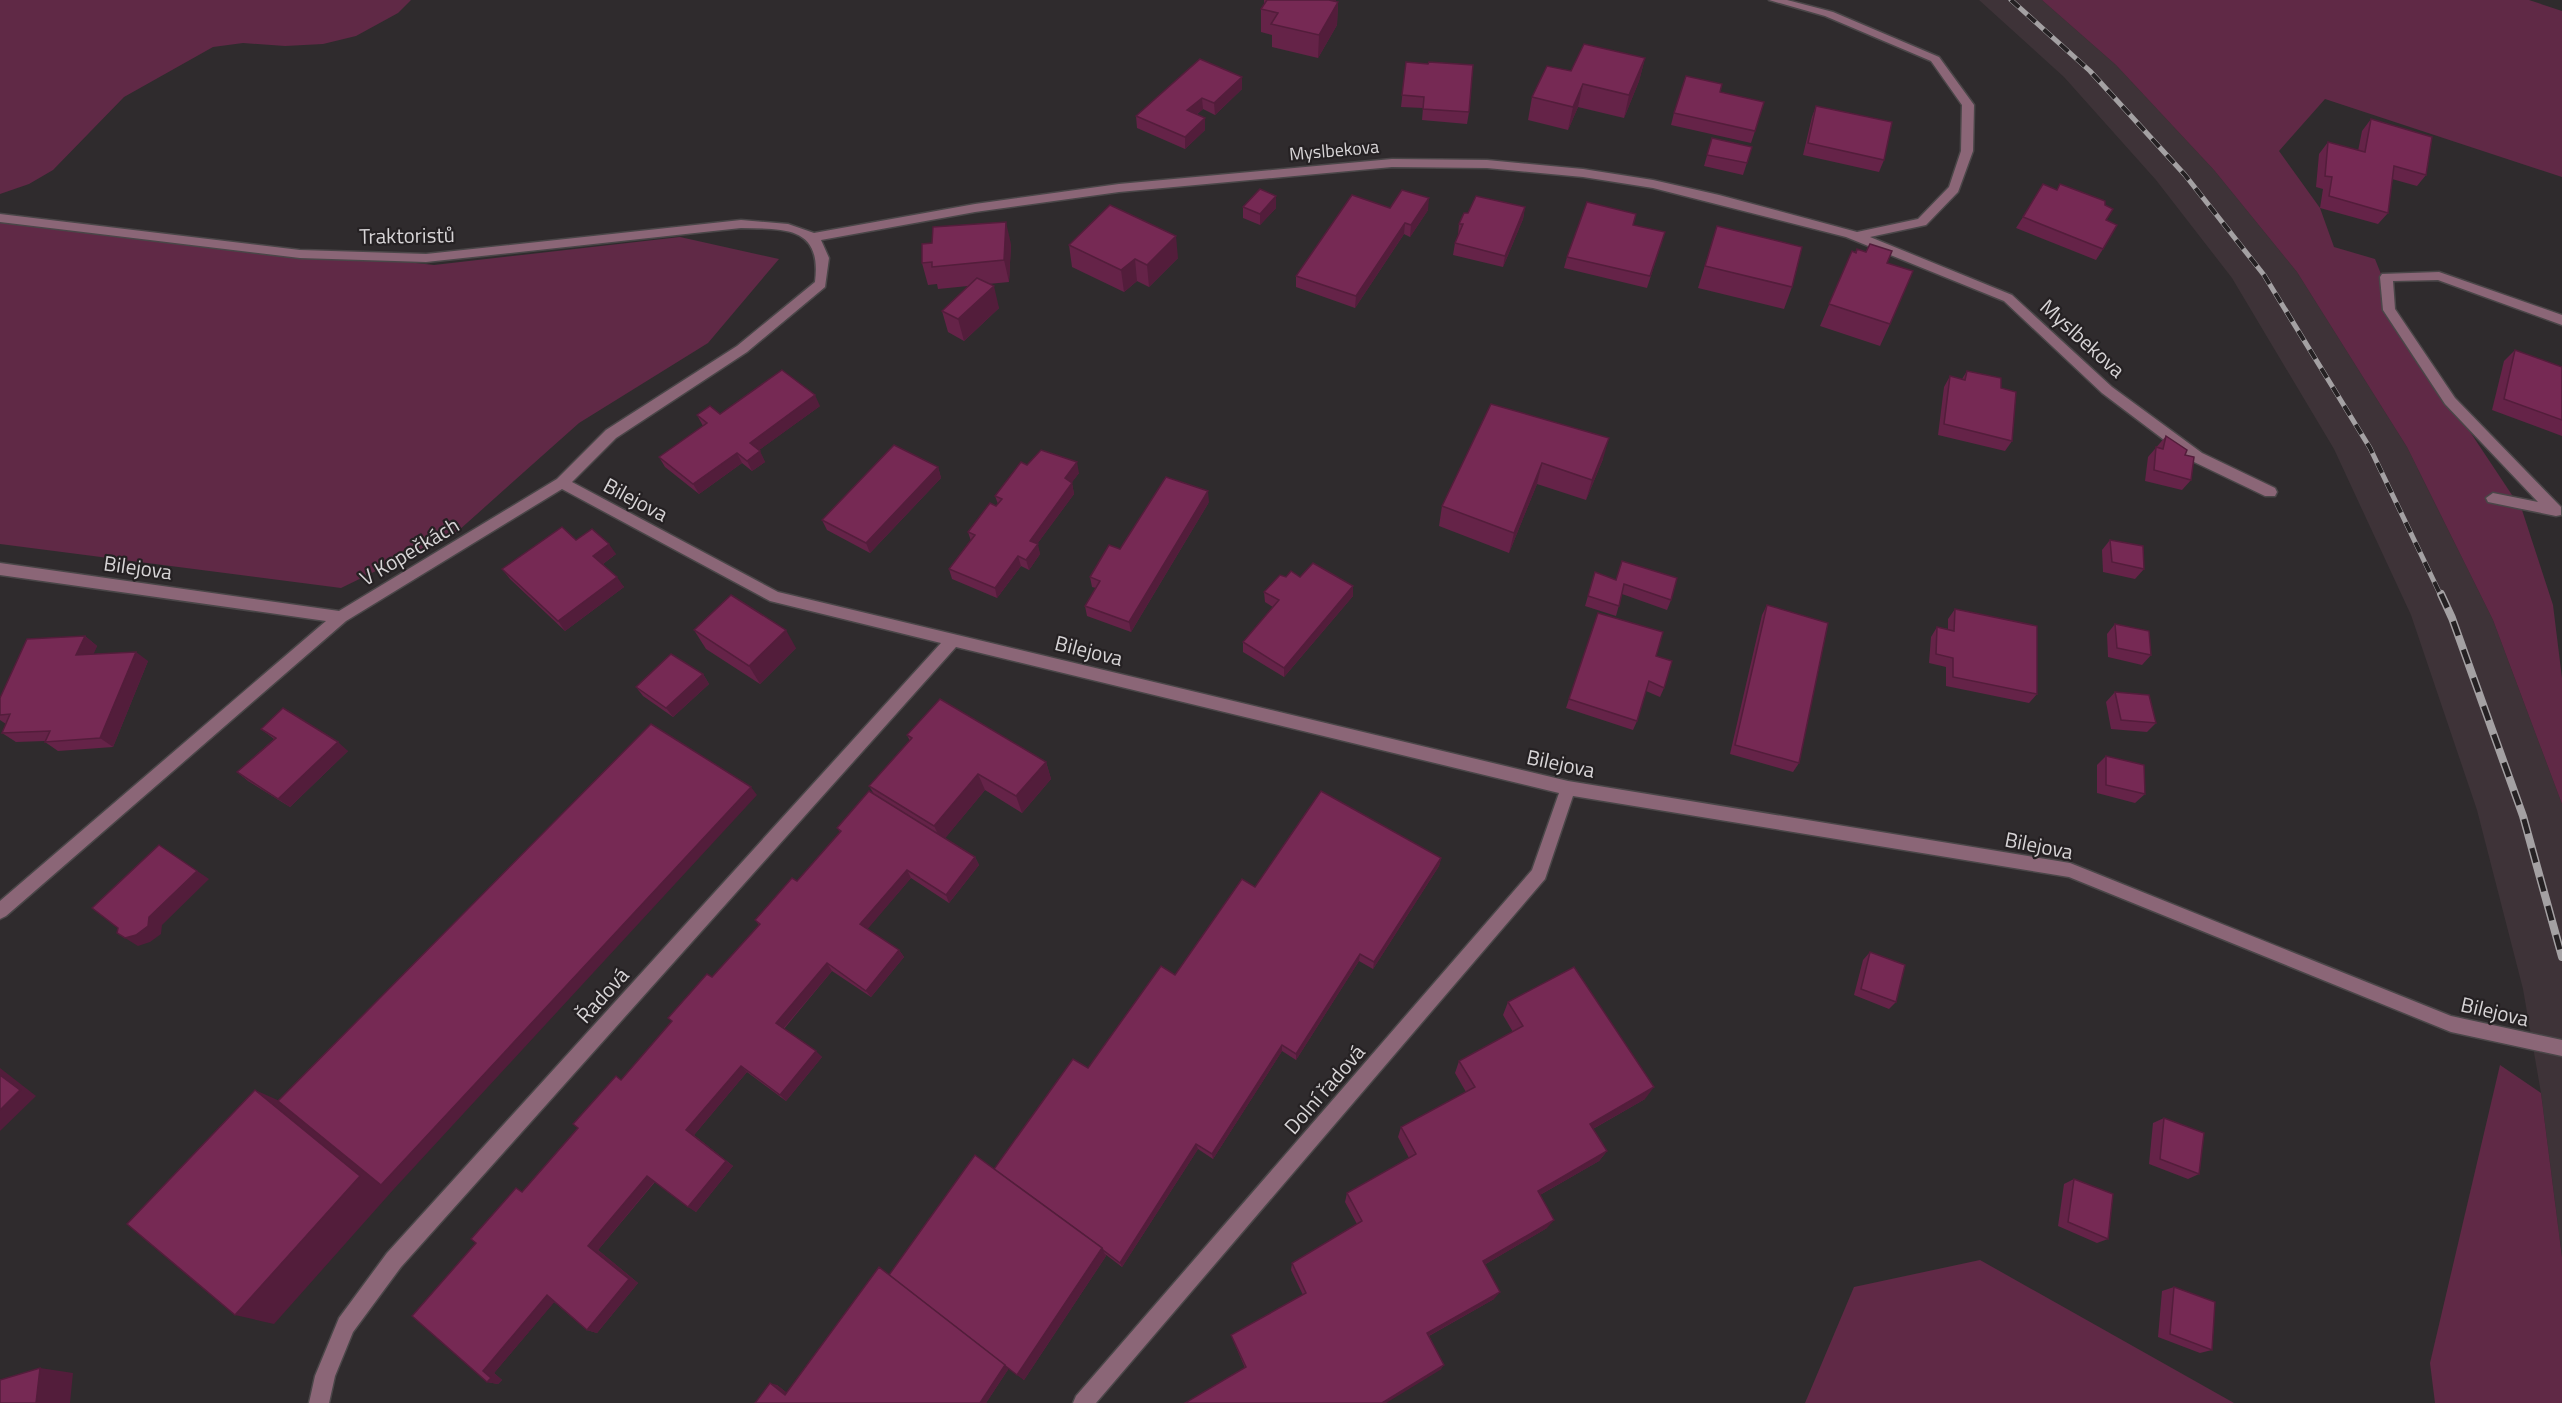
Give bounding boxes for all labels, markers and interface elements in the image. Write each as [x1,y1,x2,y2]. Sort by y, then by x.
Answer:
street label: Myslbekova [1288,133,1380,167]
street label: Traktoristů [359,218,455,252]
street label: Myslbekova [2033,291,2133,385]
street label: Bilejova [598,469,674,530]
street label: V Kopečkách [353,509,465,593]
street label: Bilejova [102,546,175,588]
street label: Bilejova [1052,626,1127,674]
street label: Bilejova [1524,740,1599,786]
street label: Bilejova [2002,823,2076,867]
street label: Řadová [568,959,636,1030]
street label: Bilejova [2458,988,2533,1034]
street label: Dolní řadová [1276,1037,1373,1141]

